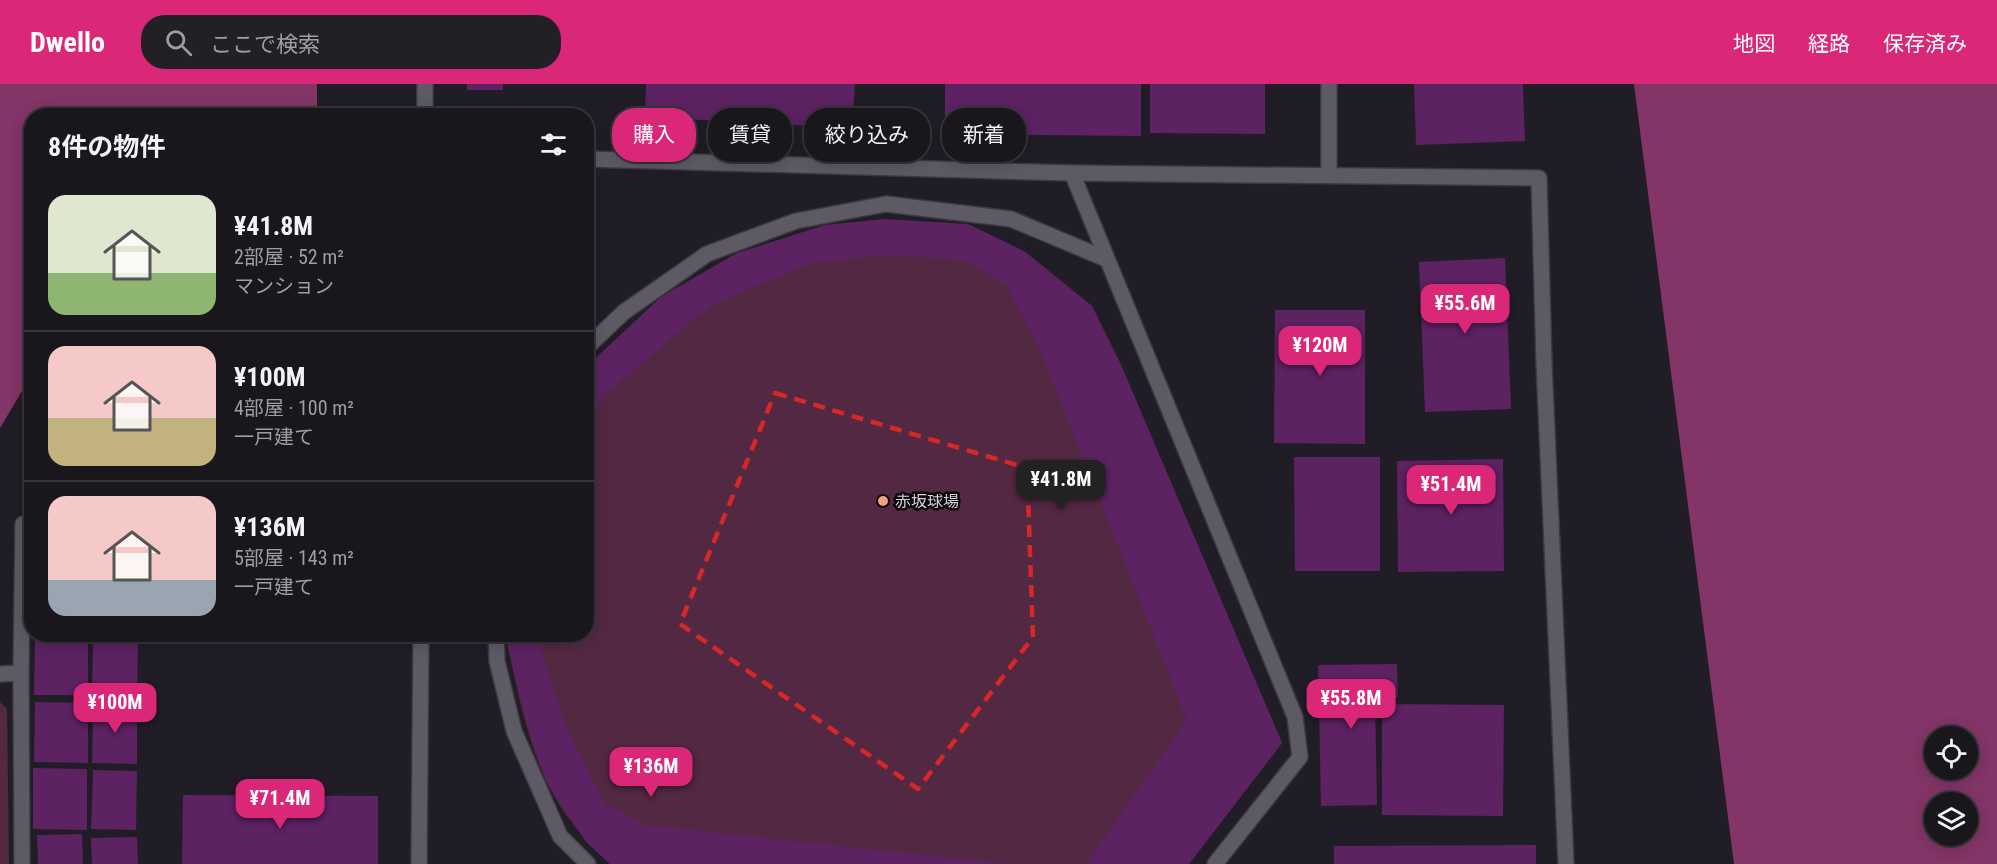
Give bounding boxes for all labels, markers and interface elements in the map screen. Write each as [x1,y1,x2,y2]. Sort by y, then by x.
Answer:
search box [141,15,561,69]
text: Dwello [30,26,105,59]
icon: search [162,26,195,59]
text: ここで検索 [210,32,320,57]
text: 地図 [1733,32,1775,56]
text: 経路 [1808,32,1850,56]
text: 保存済み [1883,32,1967,56]
chip: 購入 [612,108,696,162]
chip: 賃貸 [708,108,792,162]
chip: 絞り込み [804,108,930,162]
chip: 新着 [942,108,1026,162]
icon: filters [537,128,570,161]
text: 8件の物件 [48,132,165,162]
text: ¥41.8M [234,211,313,241]
icon: home [96,219,168,291]
text: 2部屋 · 52 m² [234,245,344,269]
text: マンション [234,274,334,298]
pin: ¥55.6M [1416,284,1514,335]
text: ¥55.6M [1435,291,1495,315]
pin: ¥120M [1278,326,1362,377]
text: ¥120M [1293,333,1348,357]
text: ¥100M [234,362,306,392]
icon: home [96,370,168,442]
text: 4部屋 · 100 m² [234,396,354,420]
text: 一戸建て [234,425,314,449]
pin: ¥41.8M [1012,460,1110,511]
pin: ¥51.4M [1402,465,1500,516]
text: ¥41.8M [1031,467,1091,491]
text: ¥51.4M [1421,472,1481,496]
place label: 赤坂球場 [895,492,959,511]
marker: 赤坂球場 [876,494,890,508]
text: ¥136M [234,512,306,542]
icon: home [96,520,168,592]
text: 5部屋 · 143 m² [234,546,354,570]
text: 一戸建て [234,575,314,599]
pin: ¥55.8M [1302,679,1400,730]
pin: ¥100M [73,683,157,734]
text: ¥55.8M [1321,686,1381,710]
text: ¥100M [88,690,143,714]
map controls [1924,726,1978,846]
button: locate [1924,726,1978,780]
pin: ¥136M [609,747,693,798]
text: ¥136M [624,754,679,778]
pin: ¥71.4M [231,779,329,830]
text: ¥71.4M [250,786,310,810]
button: layers [1924,792,1978,846]

